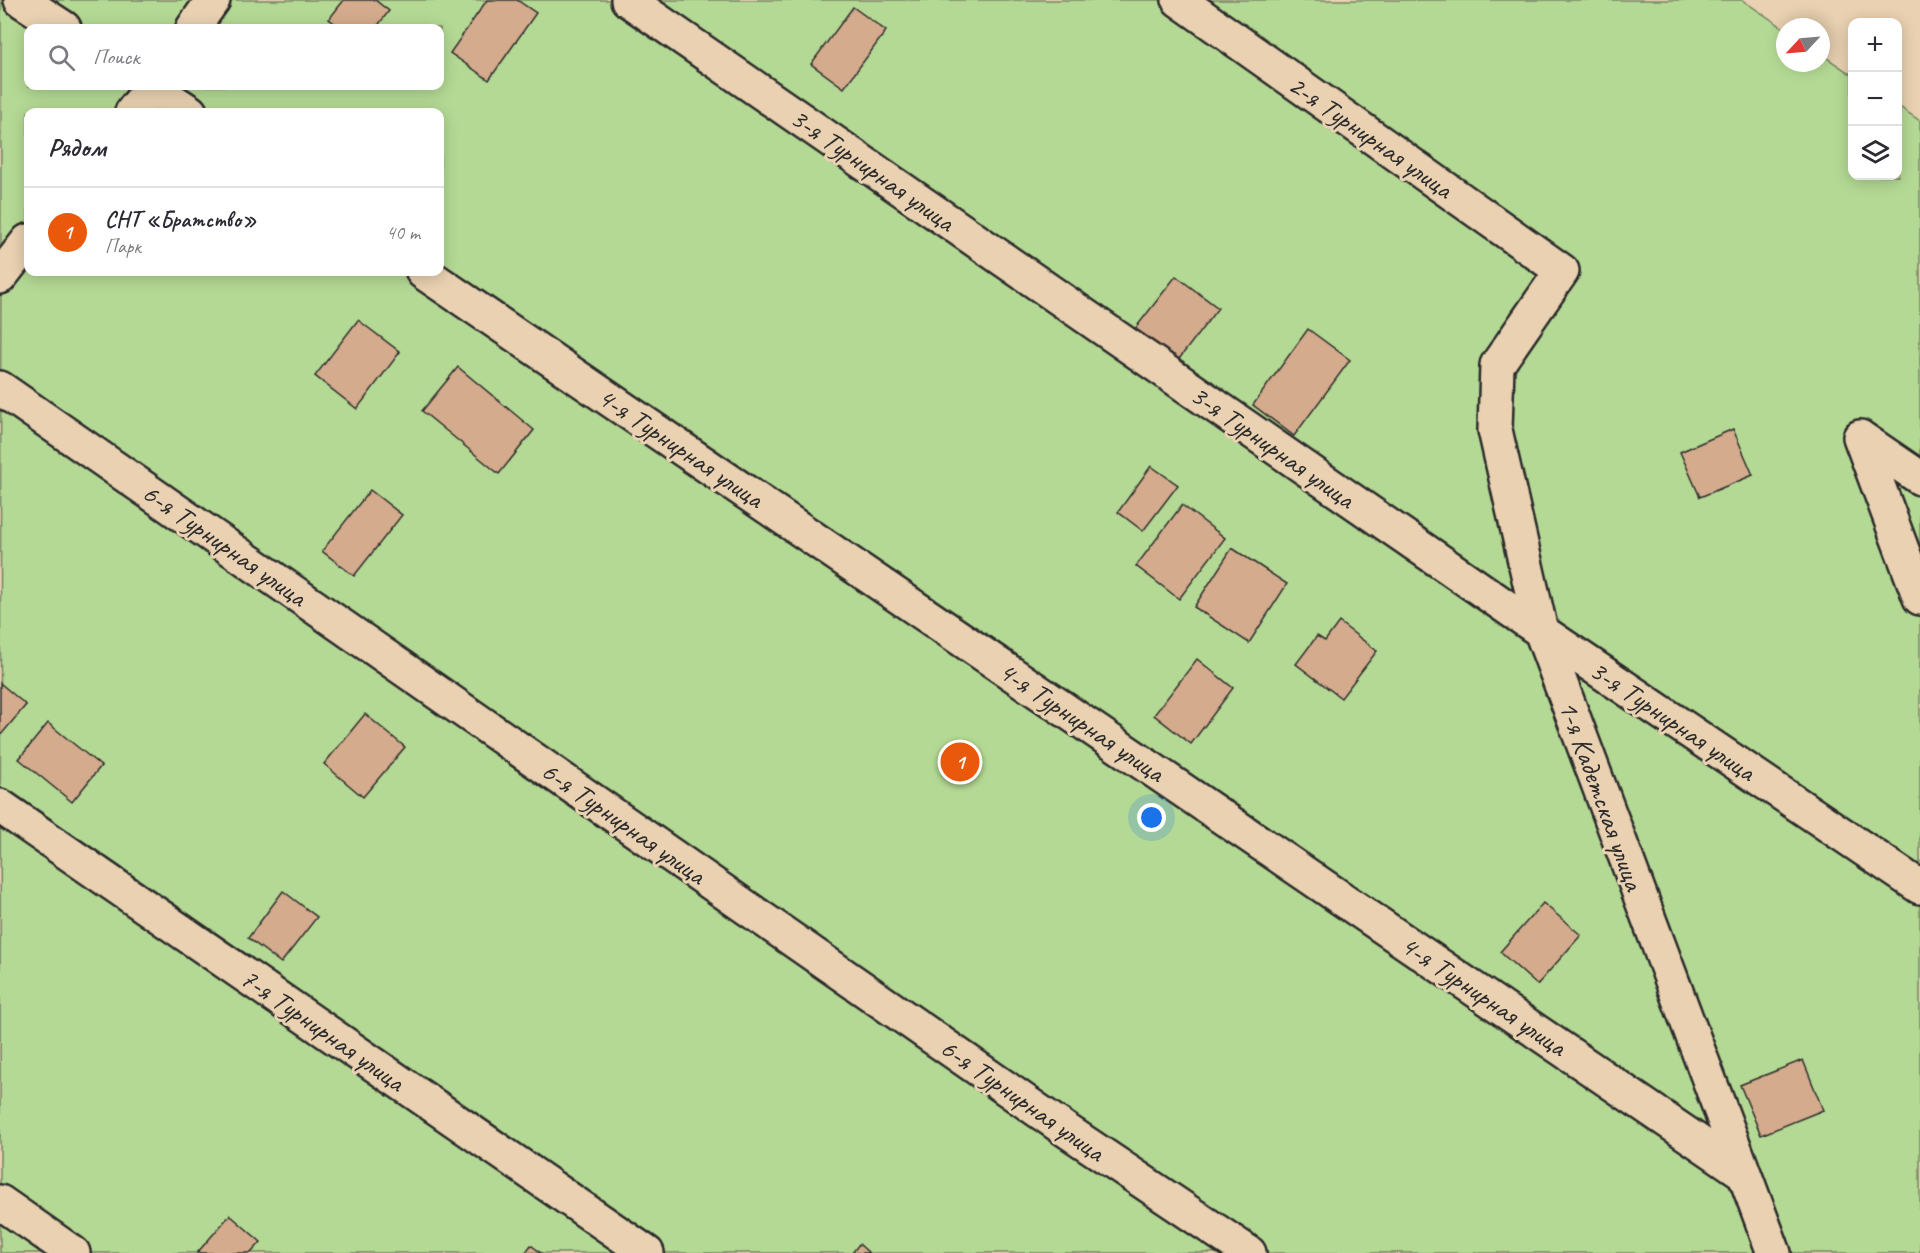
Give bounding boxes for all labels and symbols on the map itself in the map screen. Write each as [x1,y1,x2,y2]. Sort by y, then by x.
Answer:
north arrow [1776,18,1830,72]
street label: 2-я Турнирная улица [1282,67,1461,207]
street label: 3-я Турнирная улица [784,100,963,240]
street label: 3-я Турнирная улица [1184,377,1363,517]
street label: 4-я Турнирная улица [591,379,772,517]
street label: 6-я Турнирная улица [136,475,315,615]
street label: 3-я Турнирная улица [1583,652,1764,790]
street label: 4-я Турнирная улица [992,653,1173,791]
street label: 1-я Кадетская улица [1551,696,1653,896]
pin: 1 [940,740,980,784]
street label: 6-я Турнирная улица [535,753,714,893]
your location [1137,803,1166,832]
street label: 4-я Турнирная улица [1394,927,1575,1065]
street label: 7-я Турнирная улица [234,960,413,1100]
street label: 6-я Турнирная улица [934,1030,1113,1170]

